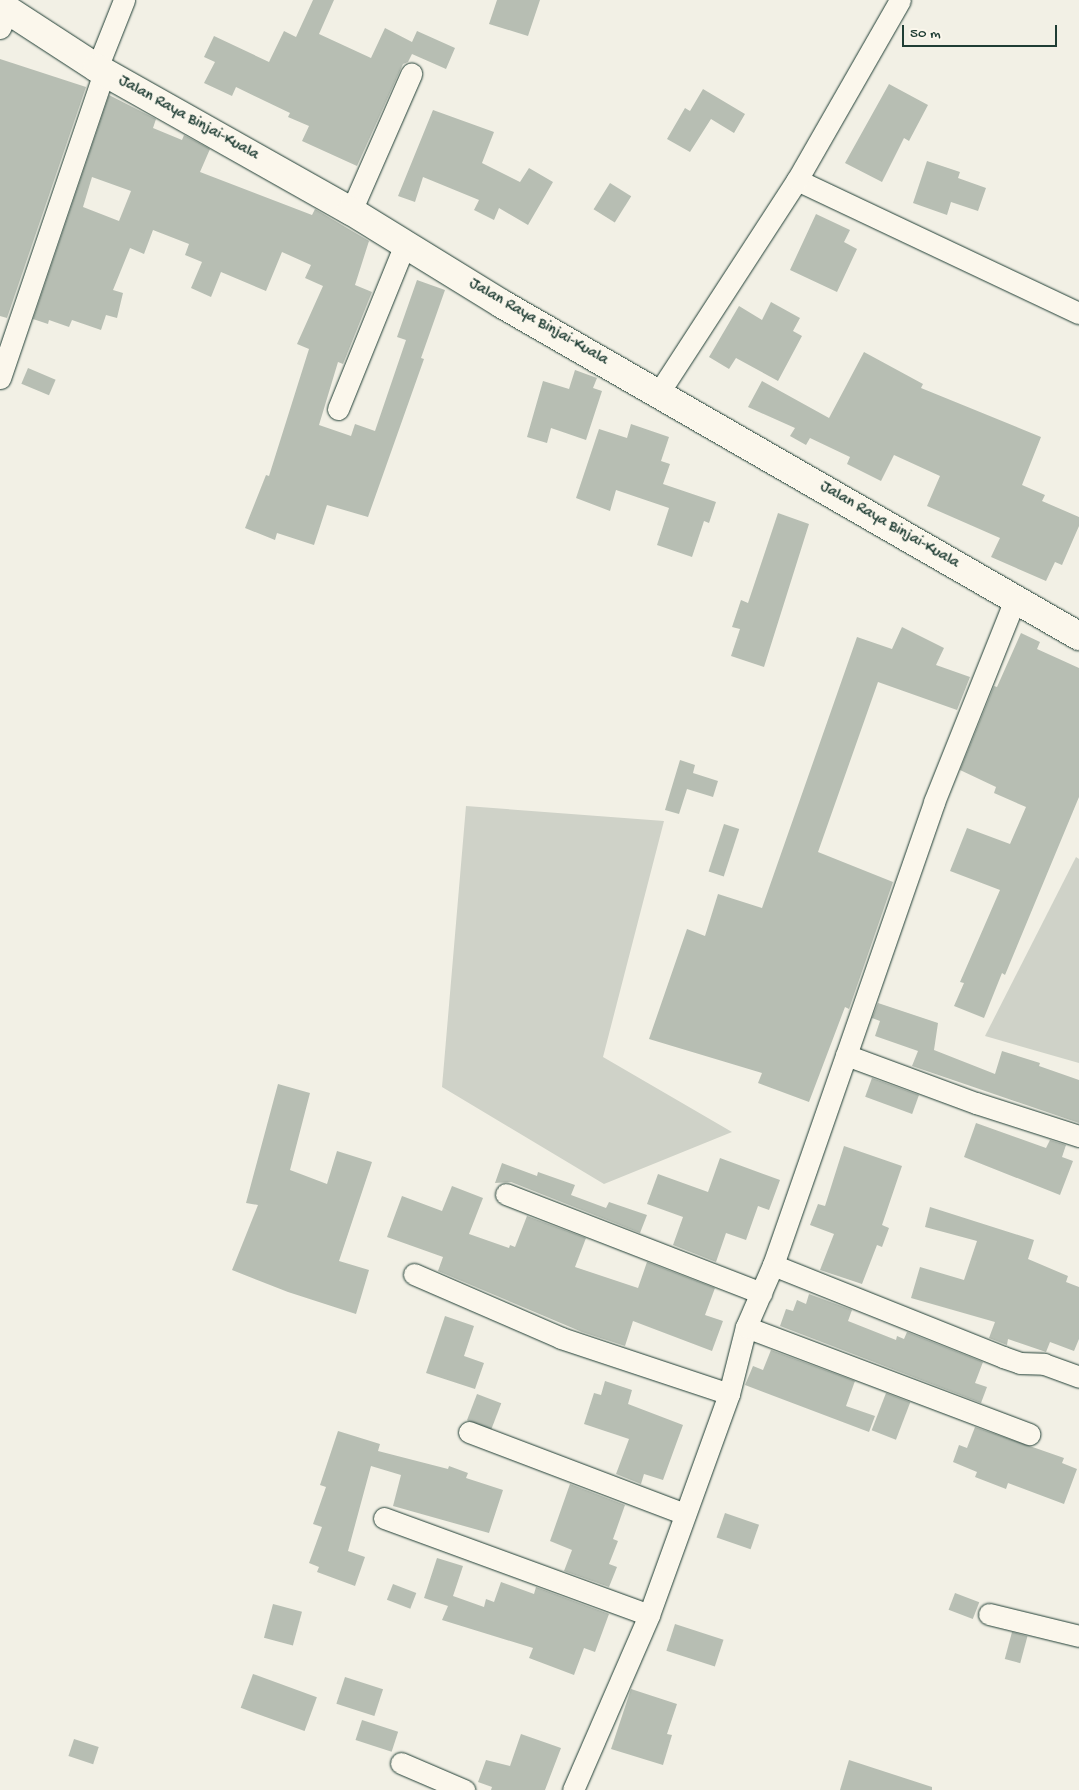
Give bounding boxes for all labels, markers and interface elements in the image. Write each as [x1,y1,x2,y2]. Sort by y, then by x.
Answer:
scale bar [904,15,1059,47]
text: 50 m [910,25,941,43]
street label: Jalan Raya Binjai-Kuala [114,72,262,166]
street label: Jalan Raya Binjai-Kuala [465,275,611,371]
street label: Jalan Raya Binjai-Kuala [816,478,962,574]

